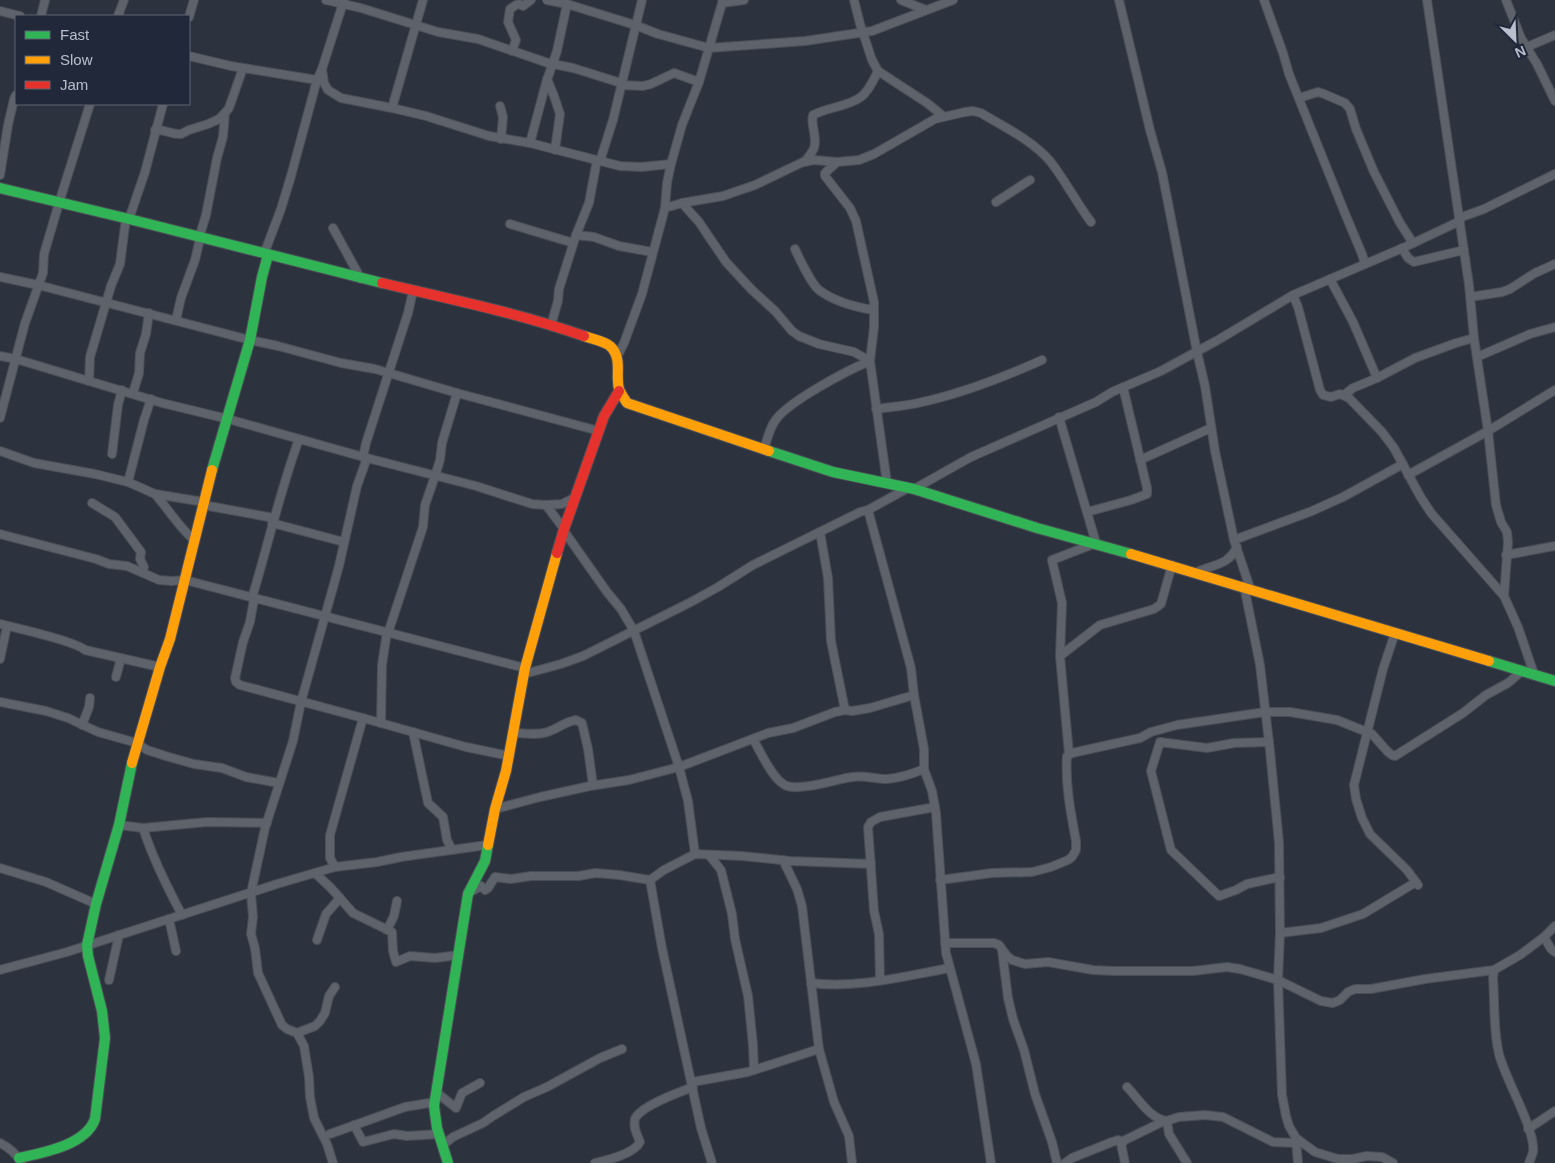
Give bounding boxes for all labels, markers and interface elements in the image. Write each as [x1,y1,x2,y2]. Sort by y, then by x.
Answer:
legend [15,15,190,105]
north arrow [1490,15,1540,65]
text: Fast [60,26,90,43]
text: N [1512,43,1528,61]
text: Slow [60,51,93,68]
text: Jam [60,76,88,93]

